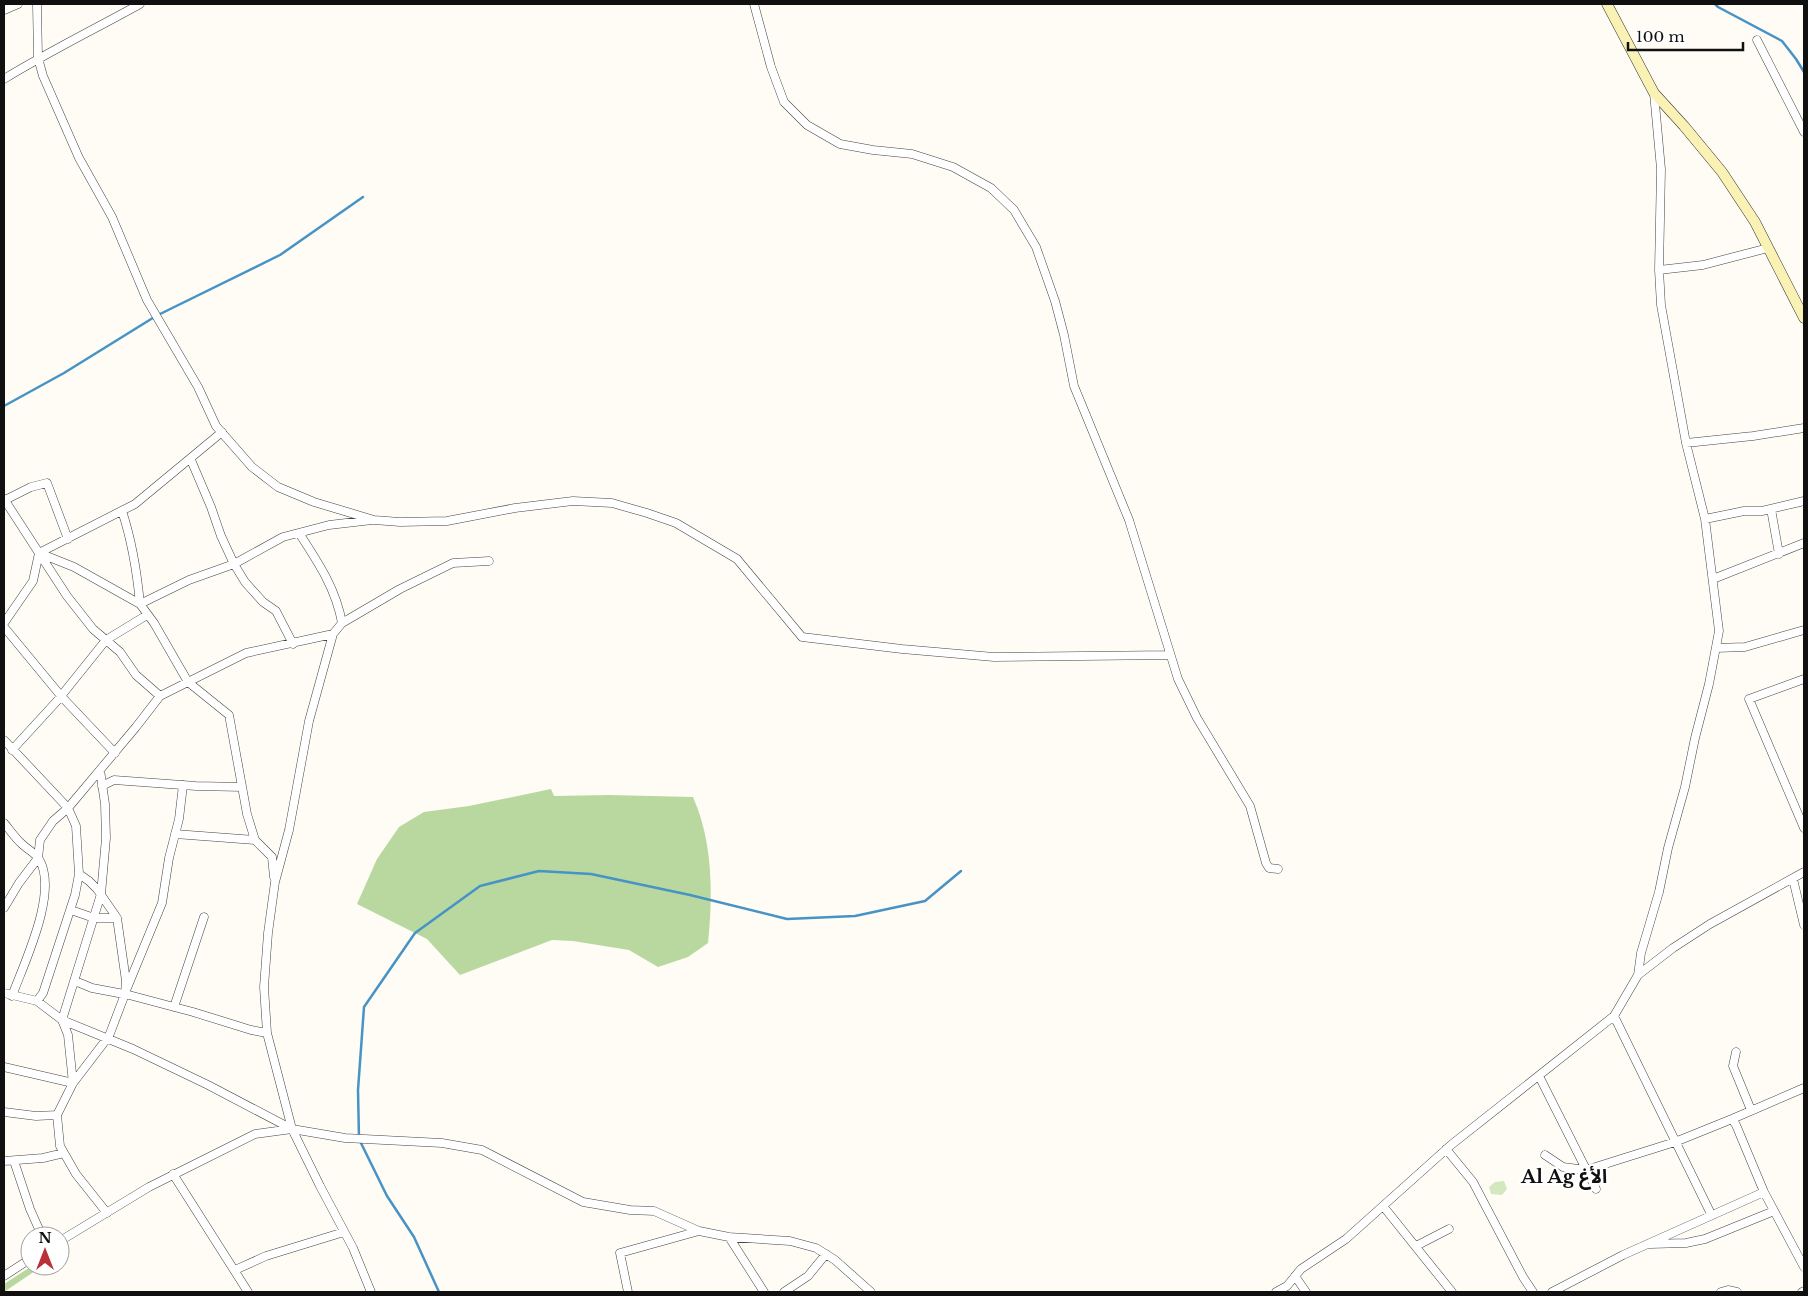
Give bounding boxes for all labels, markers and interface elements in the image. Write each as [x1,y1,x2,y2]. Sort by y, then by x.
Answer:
scale bar [1628,20,1743,52]
text: 100 m [1636,27,1685,46]
district label: Al Ag الأغ [1520,1165,1607,1190]
north arrow [20,1226,70,1276]
text: N [38,1229,52,1247]

